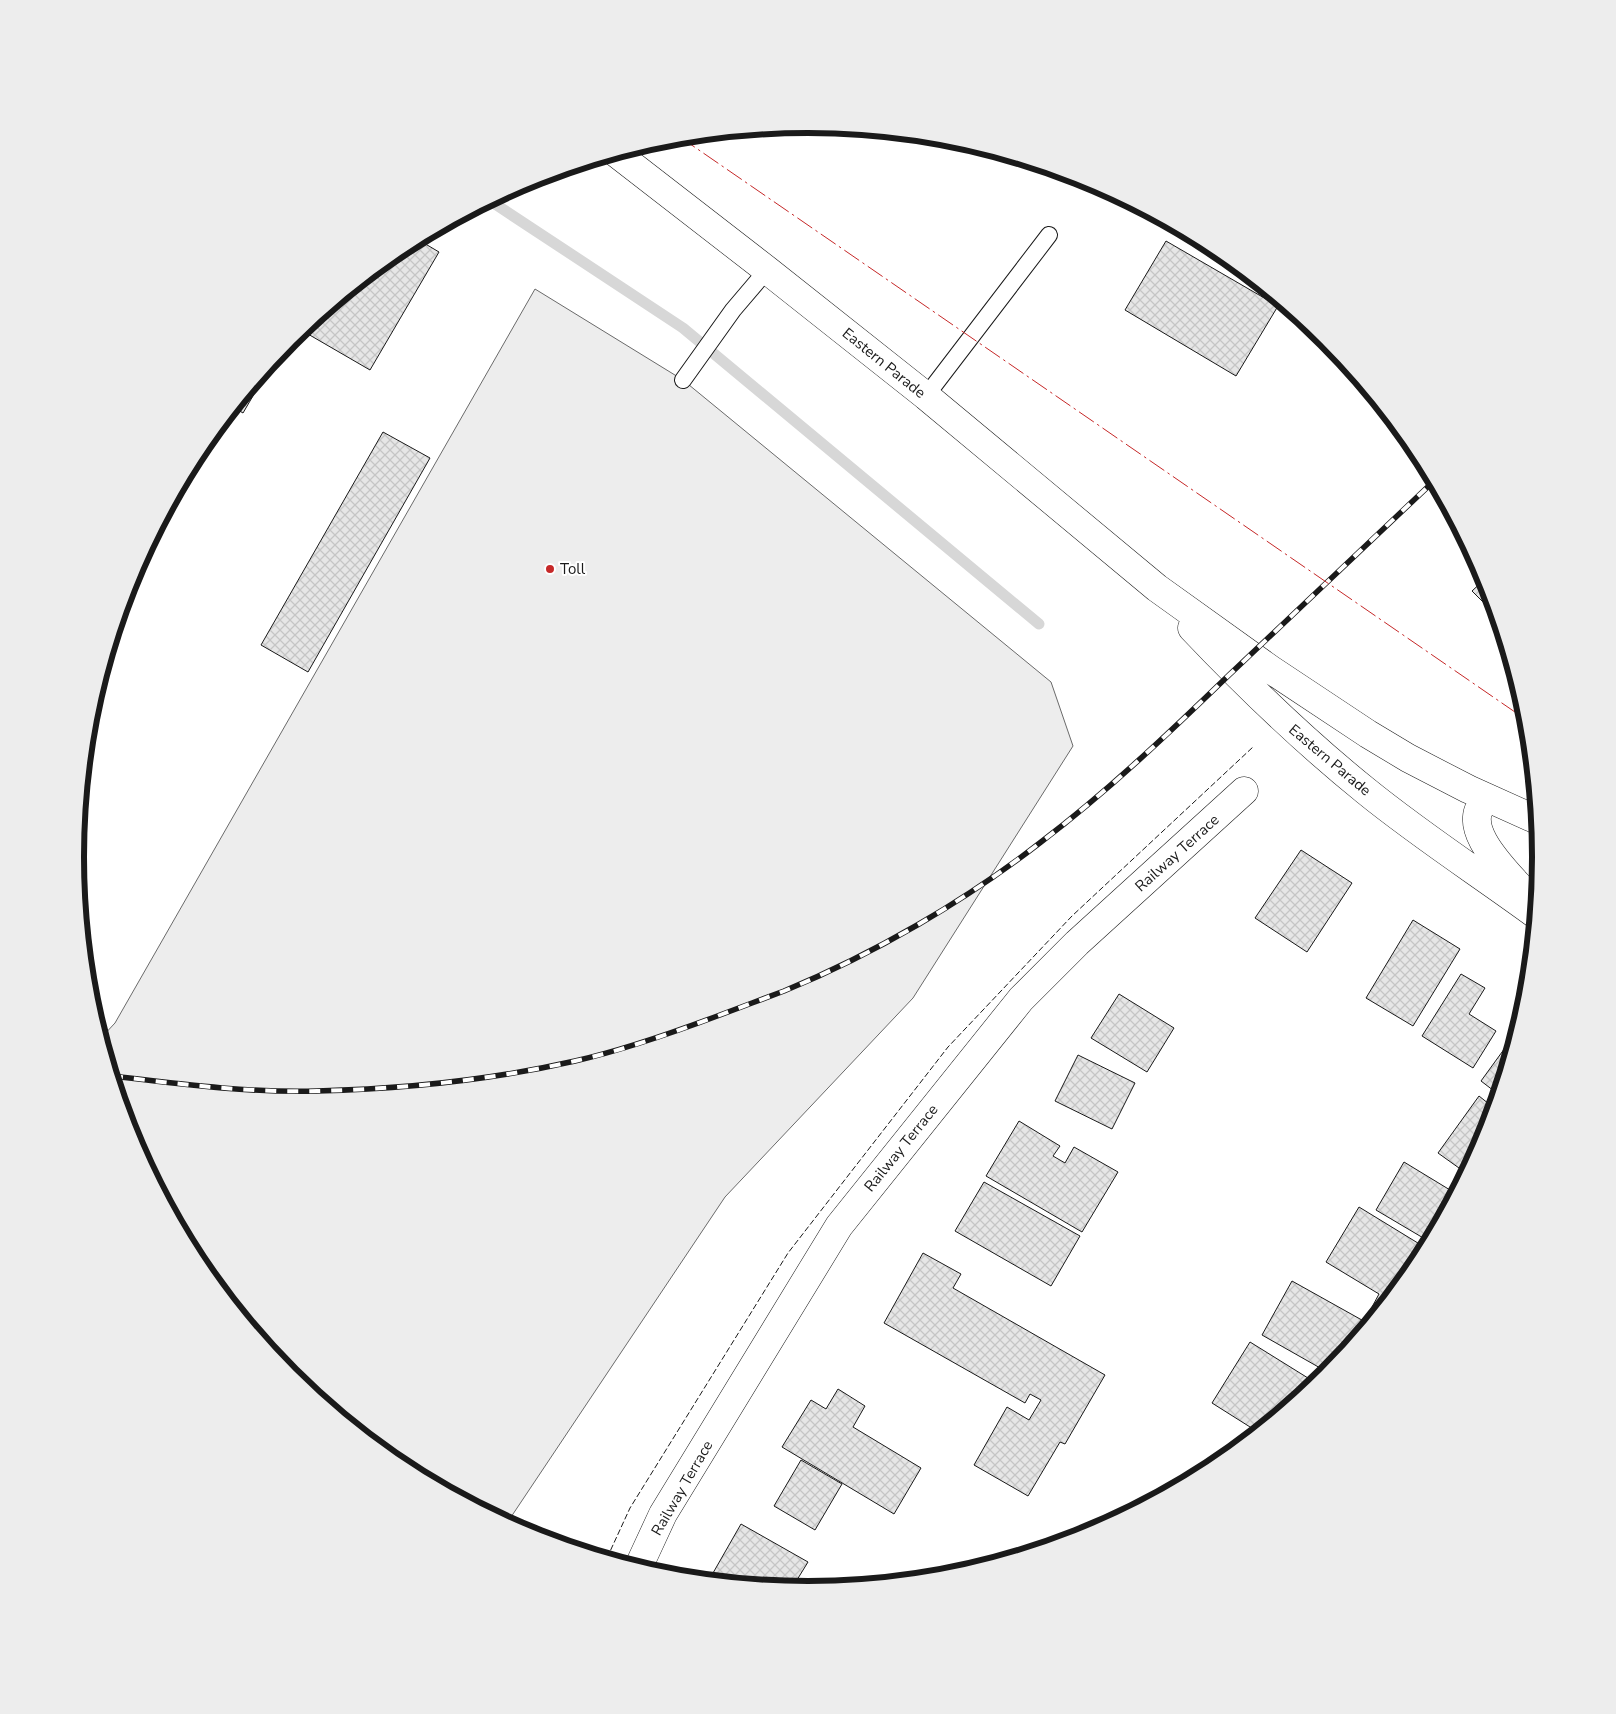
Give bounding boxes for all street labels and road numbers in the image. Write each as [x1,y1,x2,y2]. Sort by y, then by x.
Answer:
street label: Eastern Parade [838,323,930,403]
street label: Eastern Parade [1285,720,1375,800]
street label: Railway Terrace [1131,810,1223,896]
street label: Railway Terrace [860,1100,942,1196]
street label: Railway Terrace [647,1437,717,1539]

